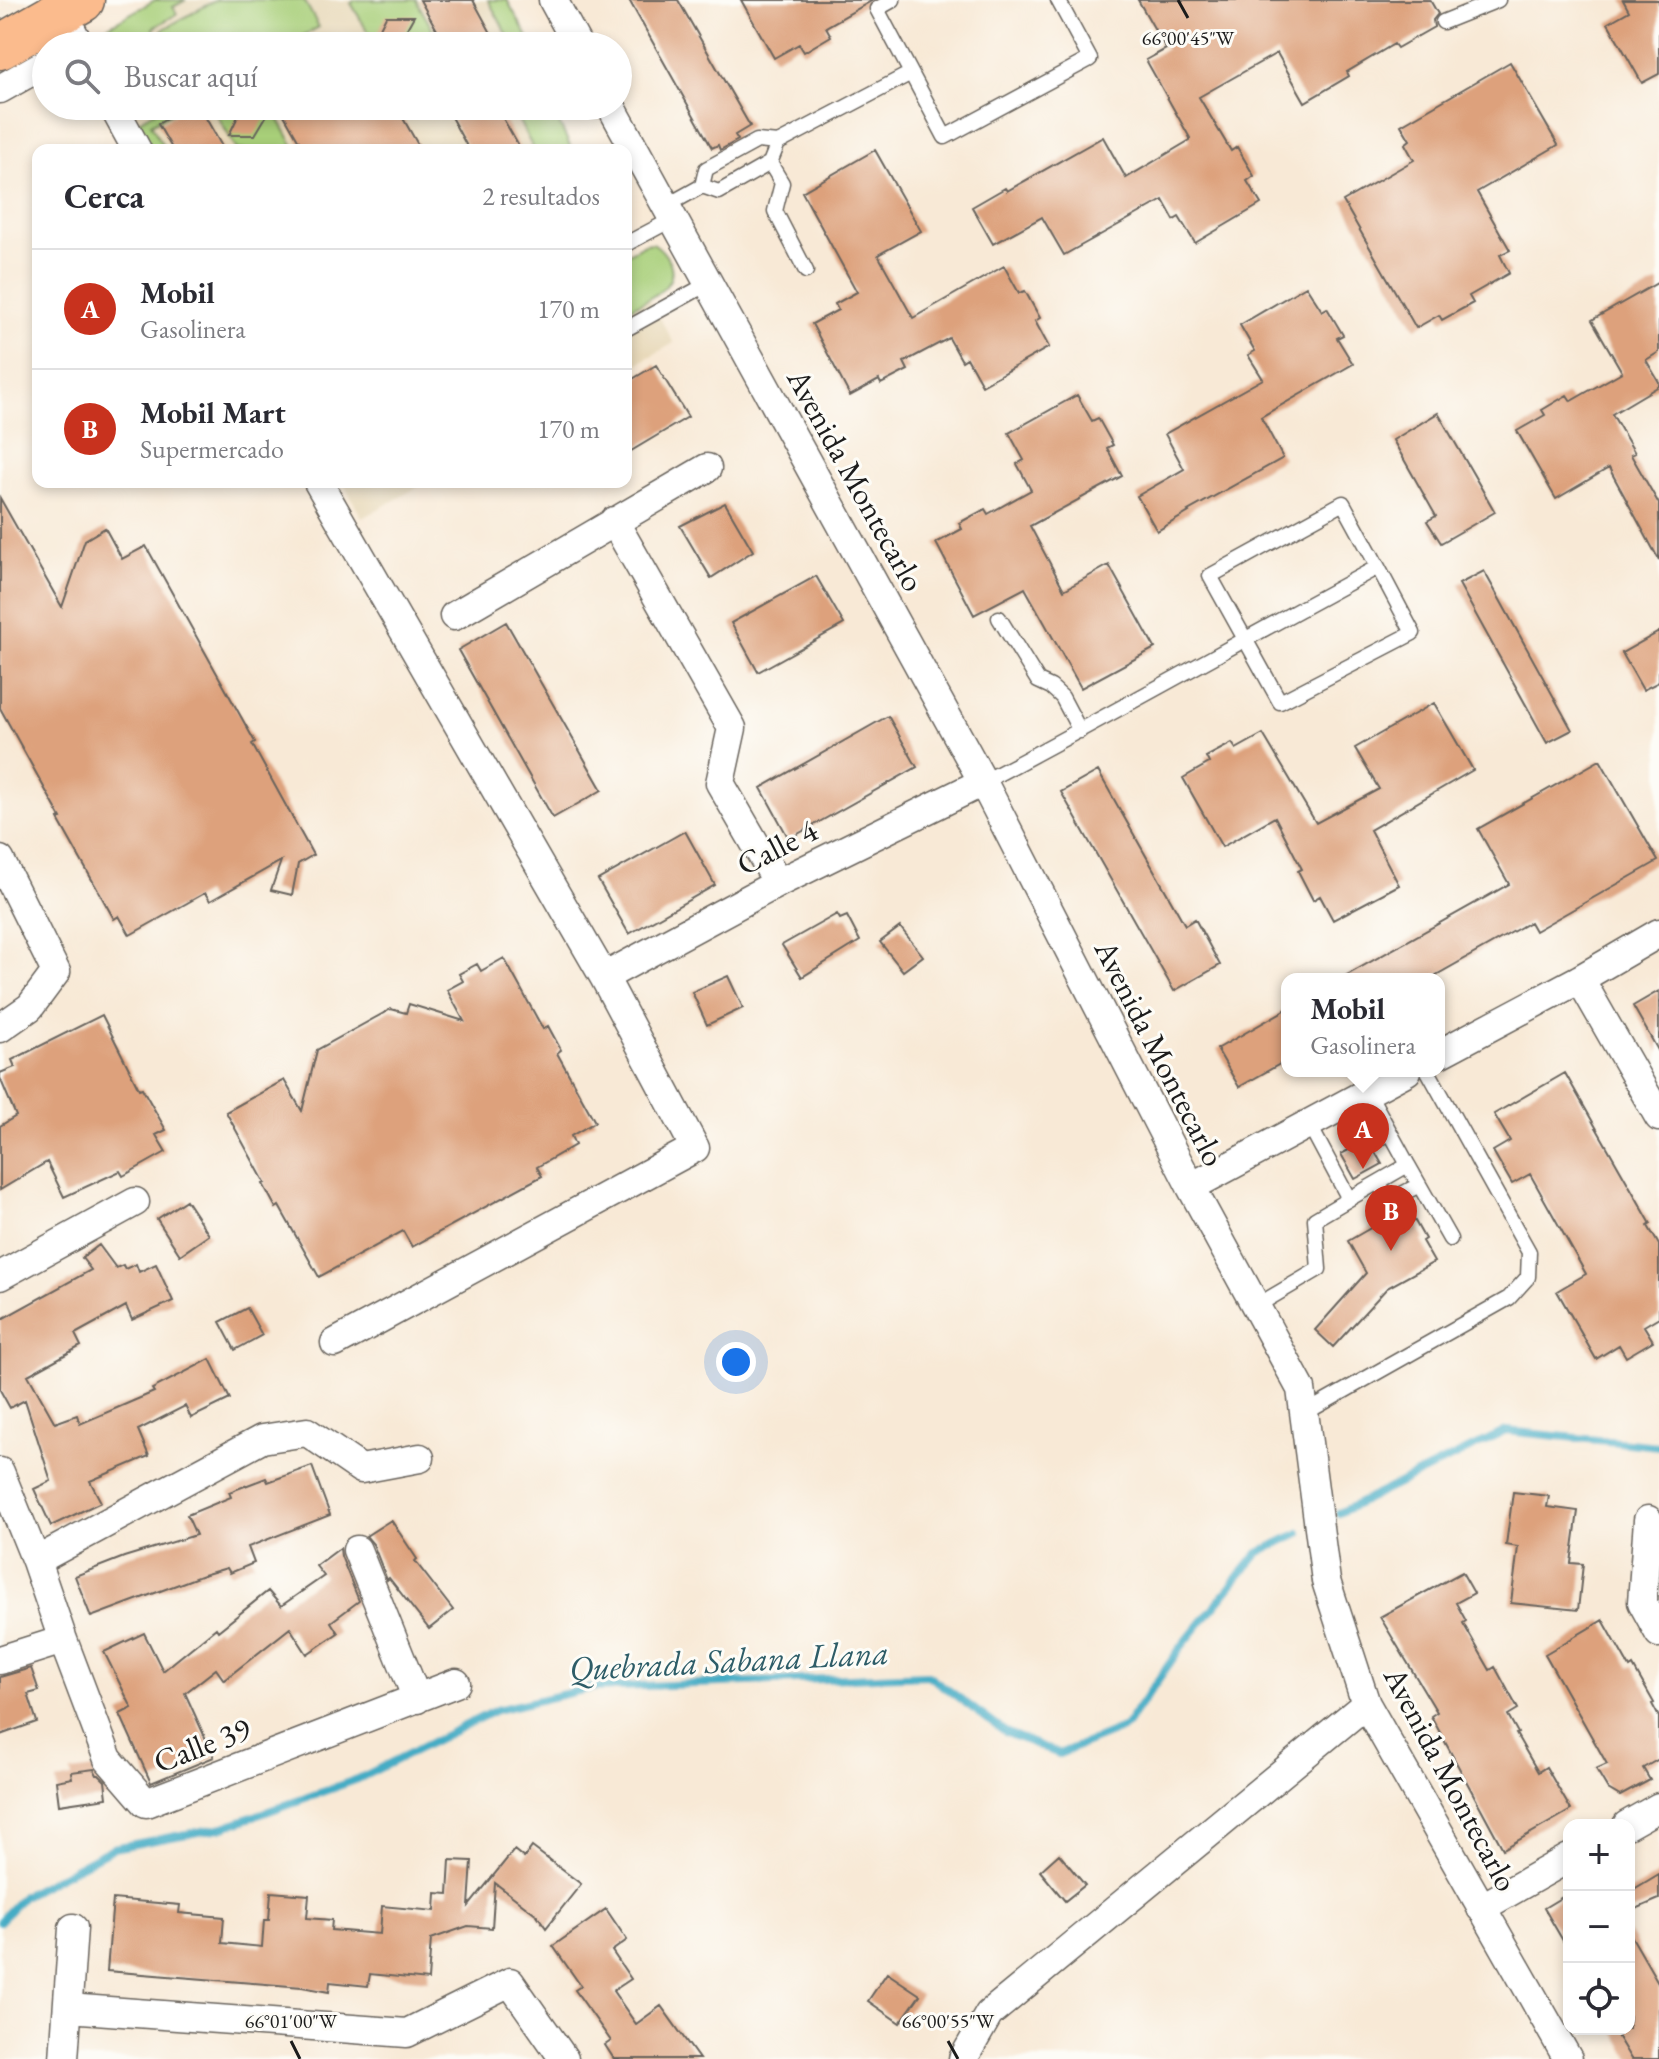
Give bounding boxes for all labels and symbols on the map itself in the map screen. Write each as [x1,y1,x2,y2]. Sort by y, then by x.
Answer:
text: 66°00'45"W [1142,25,1235,51]
street label: Avenida Montecarlo [777,360,935,599]
street label: Calle 4 [730,809,825,885]
street label: Avenida Montecarlo [1084,932,1235,1173]
pin: A [1337,1103,1389,1169]
pin: B [1365,1185,1417,1251]
your location [716,1342,756,1382]
water label: Quebrada Sabana Llana [568,1630,890,1690]
street label: Avenida Montecarlo [1374,1659,1528,1899]
street label: Calle 39 [148,1707,256,1783]
text: 66°01'00"W [245,2008,338,2034]
text: 66°00'55"W [902,2008,995,2034]

